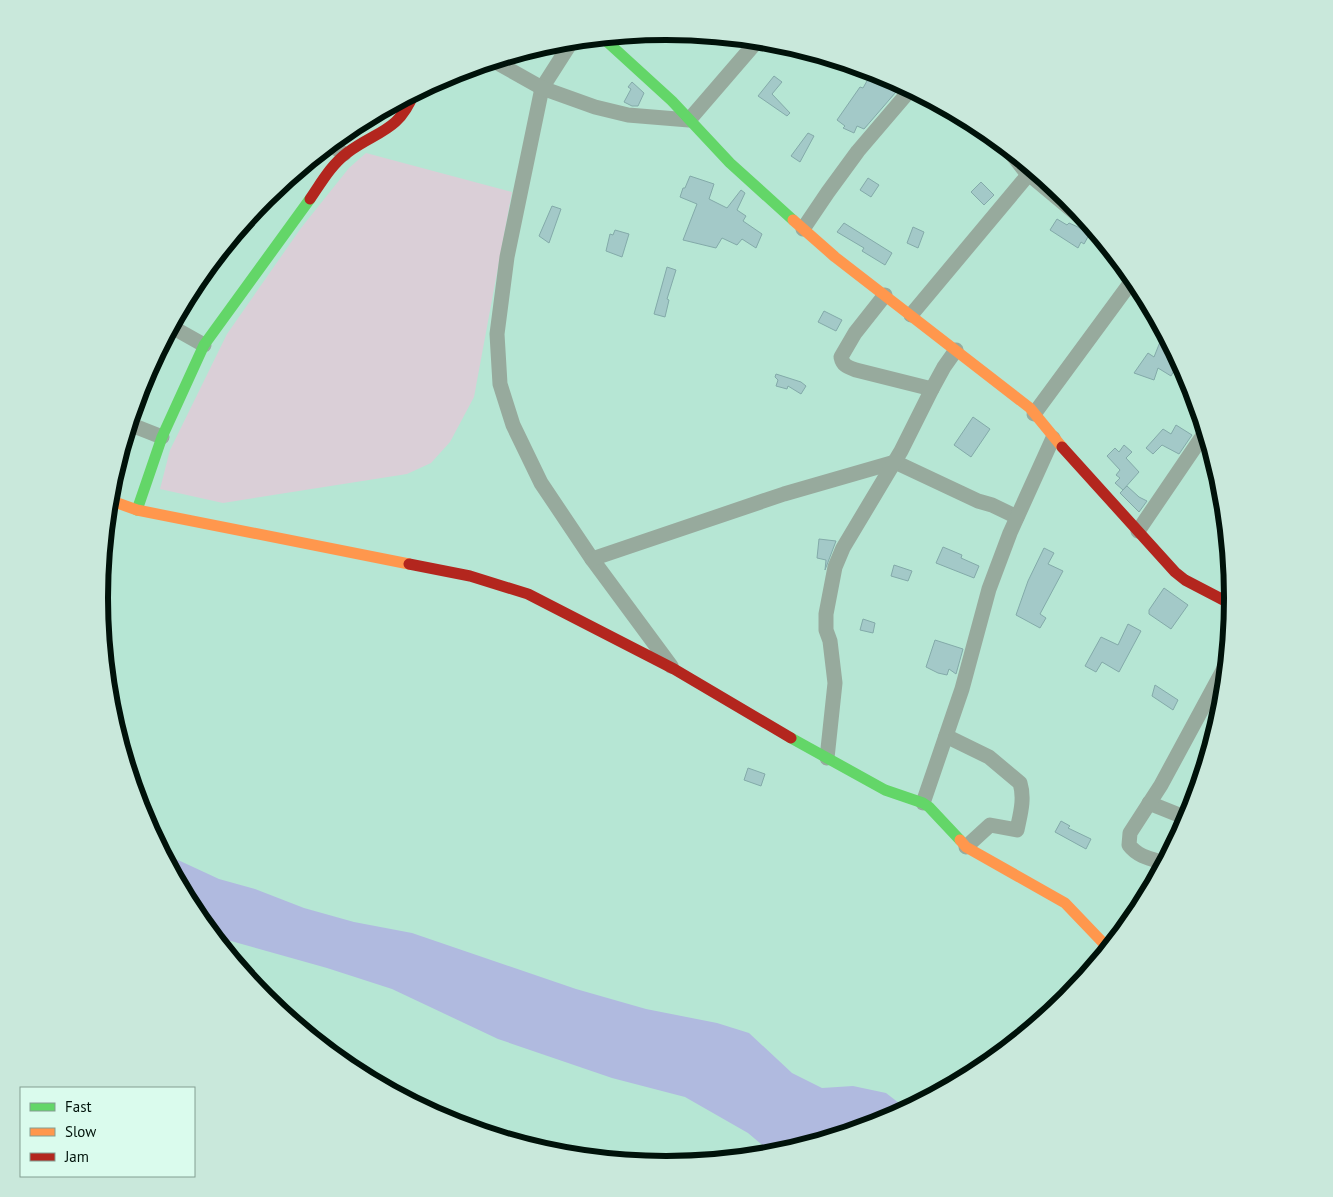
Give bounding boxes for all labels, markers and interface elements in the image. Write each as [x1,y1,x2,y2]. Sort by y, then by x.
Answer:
legend [20,1087,195,1177]
text: Fast [65,1097,92,1116]
text: Slow [65,1122,96,1141]
text: Jam [64,1147,89,1166]

